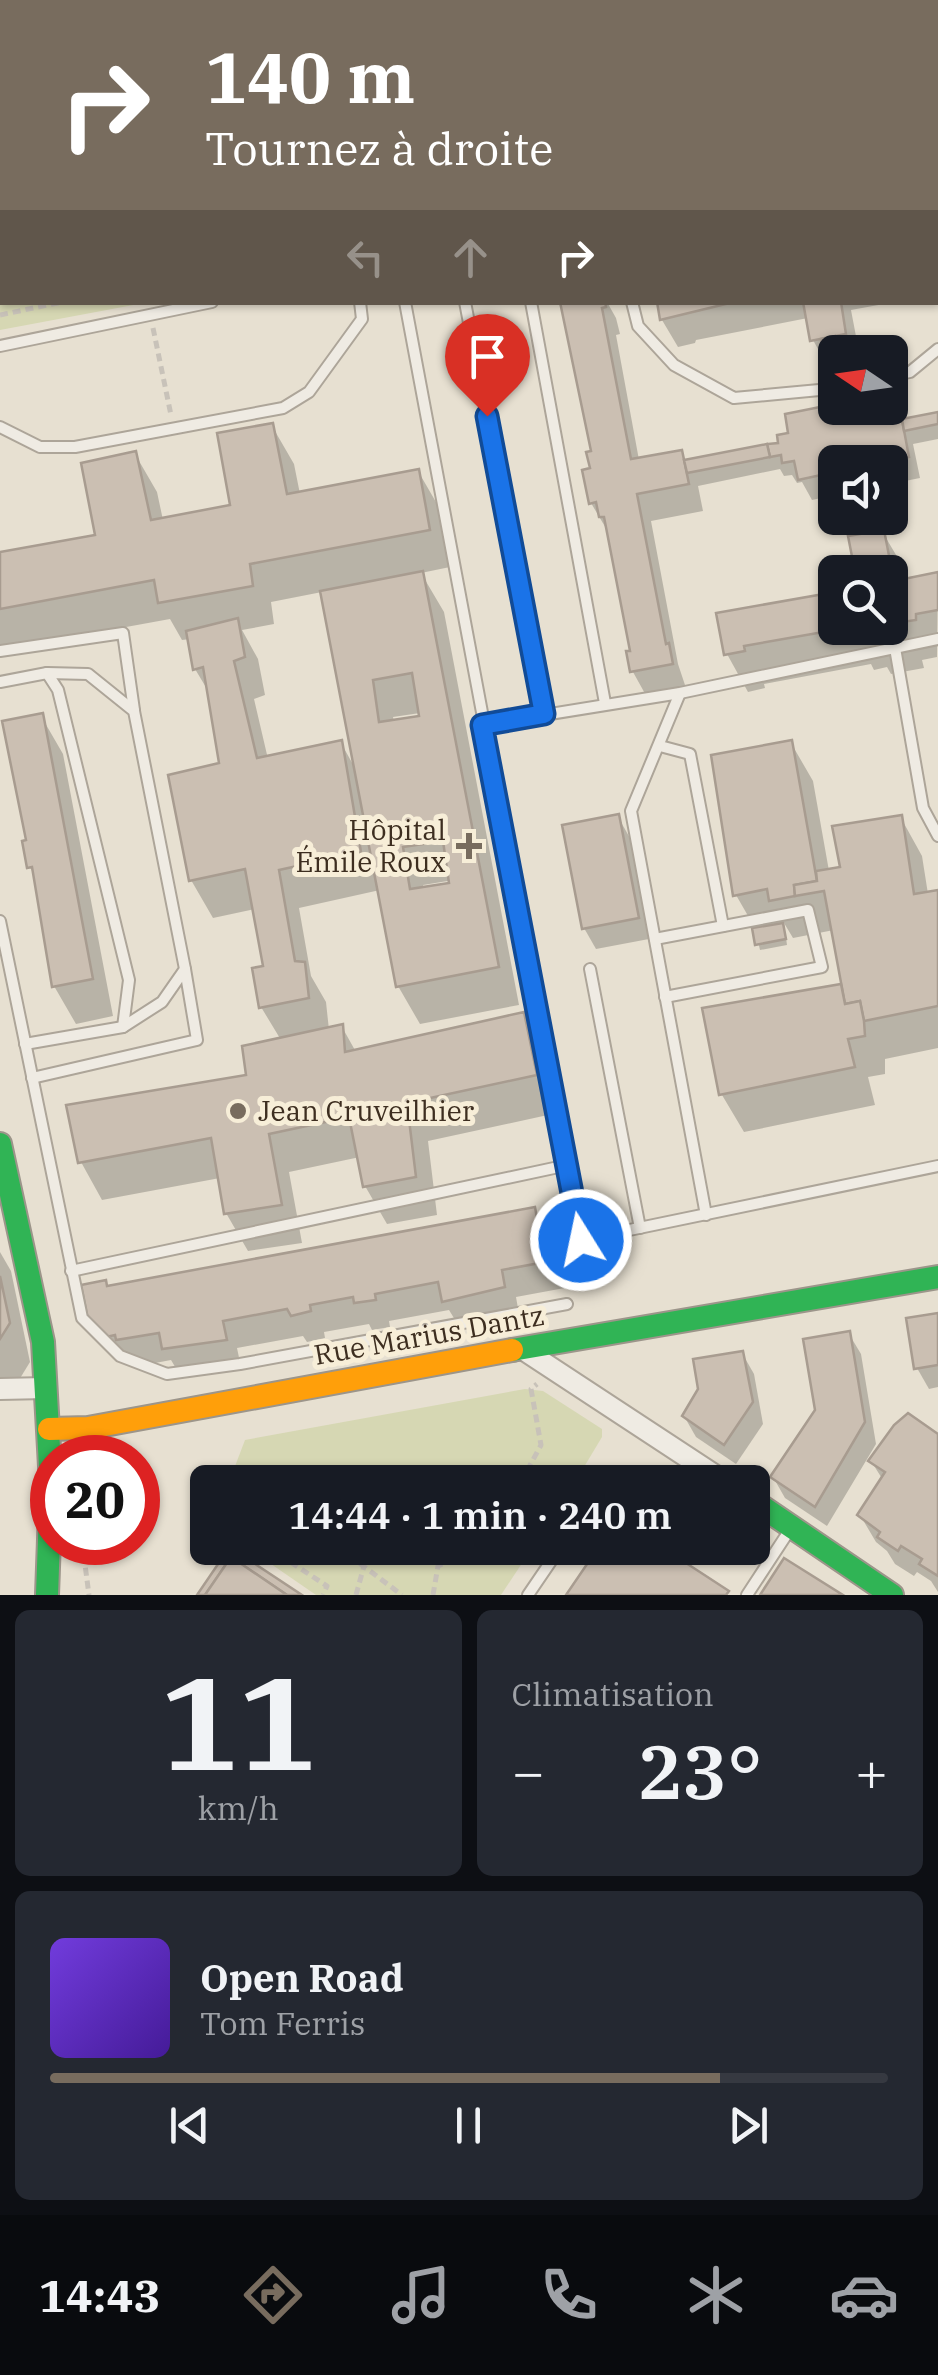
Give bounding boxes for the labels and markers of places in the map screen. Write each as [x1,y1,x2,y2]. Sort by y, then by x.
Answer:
pin [445,314,530,417]
place label: Hôpital Émile Roux [295,811,446,880]
marker: Hôpital Émile Roux [456,833,482,859]
place label: Jean Cruveilhier [258,1092,475,1129]
marker: Jean Cruveilhier [227,1100,249,1122]

